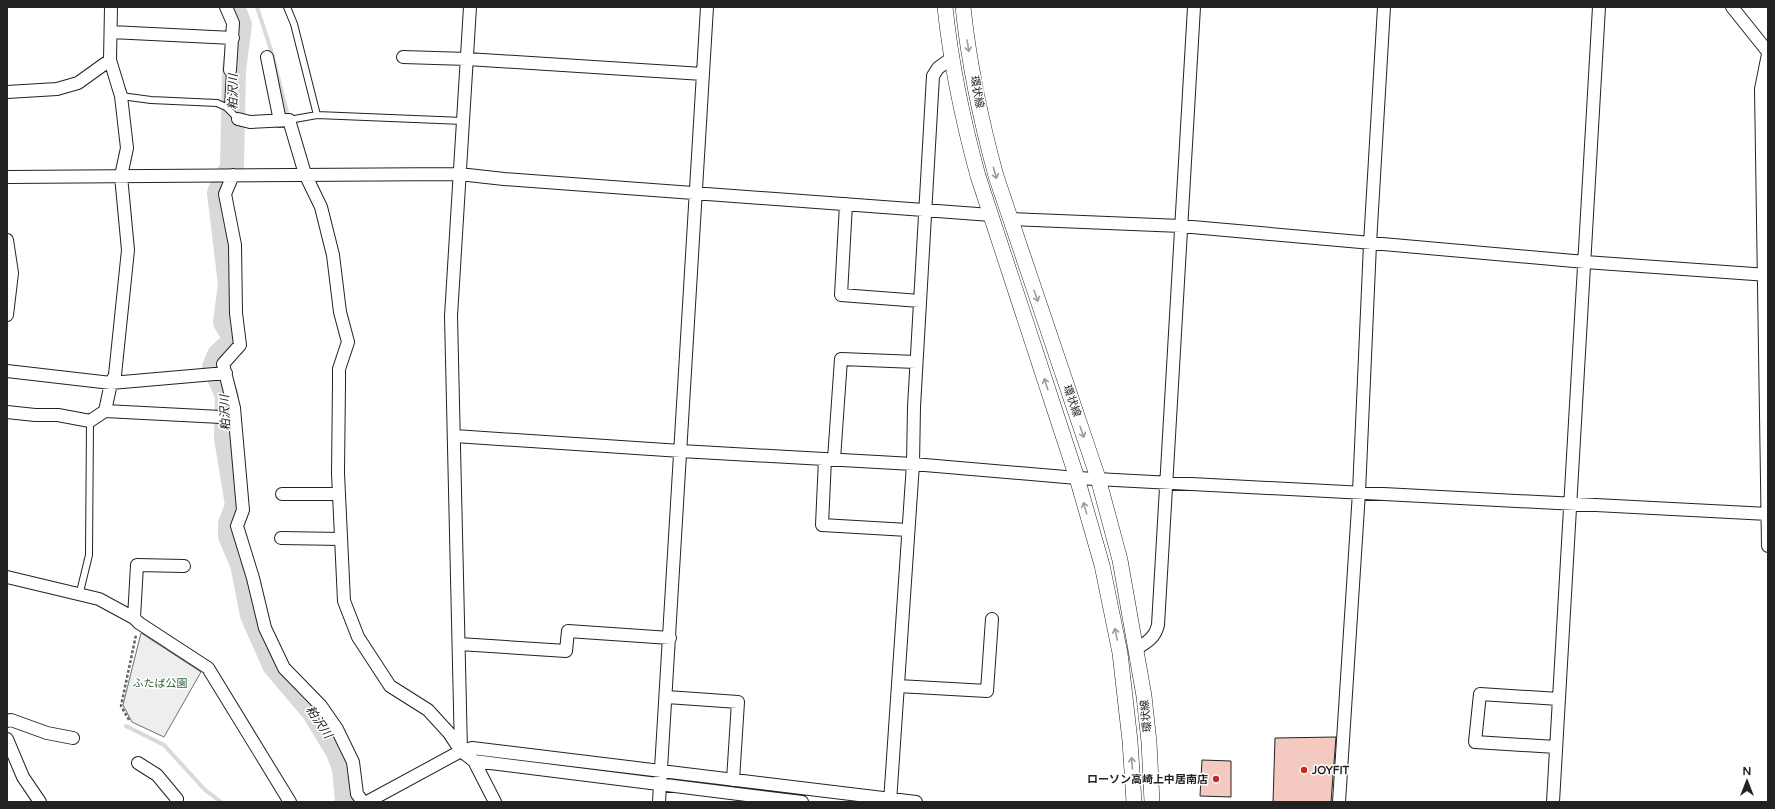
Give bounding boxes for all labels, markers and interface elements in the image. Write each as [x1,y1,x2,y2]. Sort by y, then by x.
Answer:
one-way arrow [964,39,972,52]
water label: 粕沢川 [226,72,240,110]
street label: 環状線 [967,75,987,109]
one-way arrow [992,166,999,179]
one-way arrow [1033,290,1040,303]
one-way arrow [1042,378,1049,391]
street label: 環状線 [1060,383,1084,419]
water label: 粕沢川 [217,393,233,431]
one-way arrow [1079,426,1087,438]
one-way arrow [1081,502,1089,515]
one-way arrow [1112,628,1120,641]
park label: ふたば公園 [133,677,188,690]
street label: 環状線 [1138,699,1154,733]
water label: 粕沢川 [303,703,336,742]
one-way arrow [1128,757,1135,770]
north arrow [1727,761,1767,801]
place label: JOYFIT [1311,764,1350,777]
marker: JOYFIT [1299,765,1309,775]
text: N [1743,765,1751,778]
place label: ローソン高崎上中居南店 [1087,773,1208,786]
marker: ローソン高崎上中居南店 [1211,774,1221,784]

